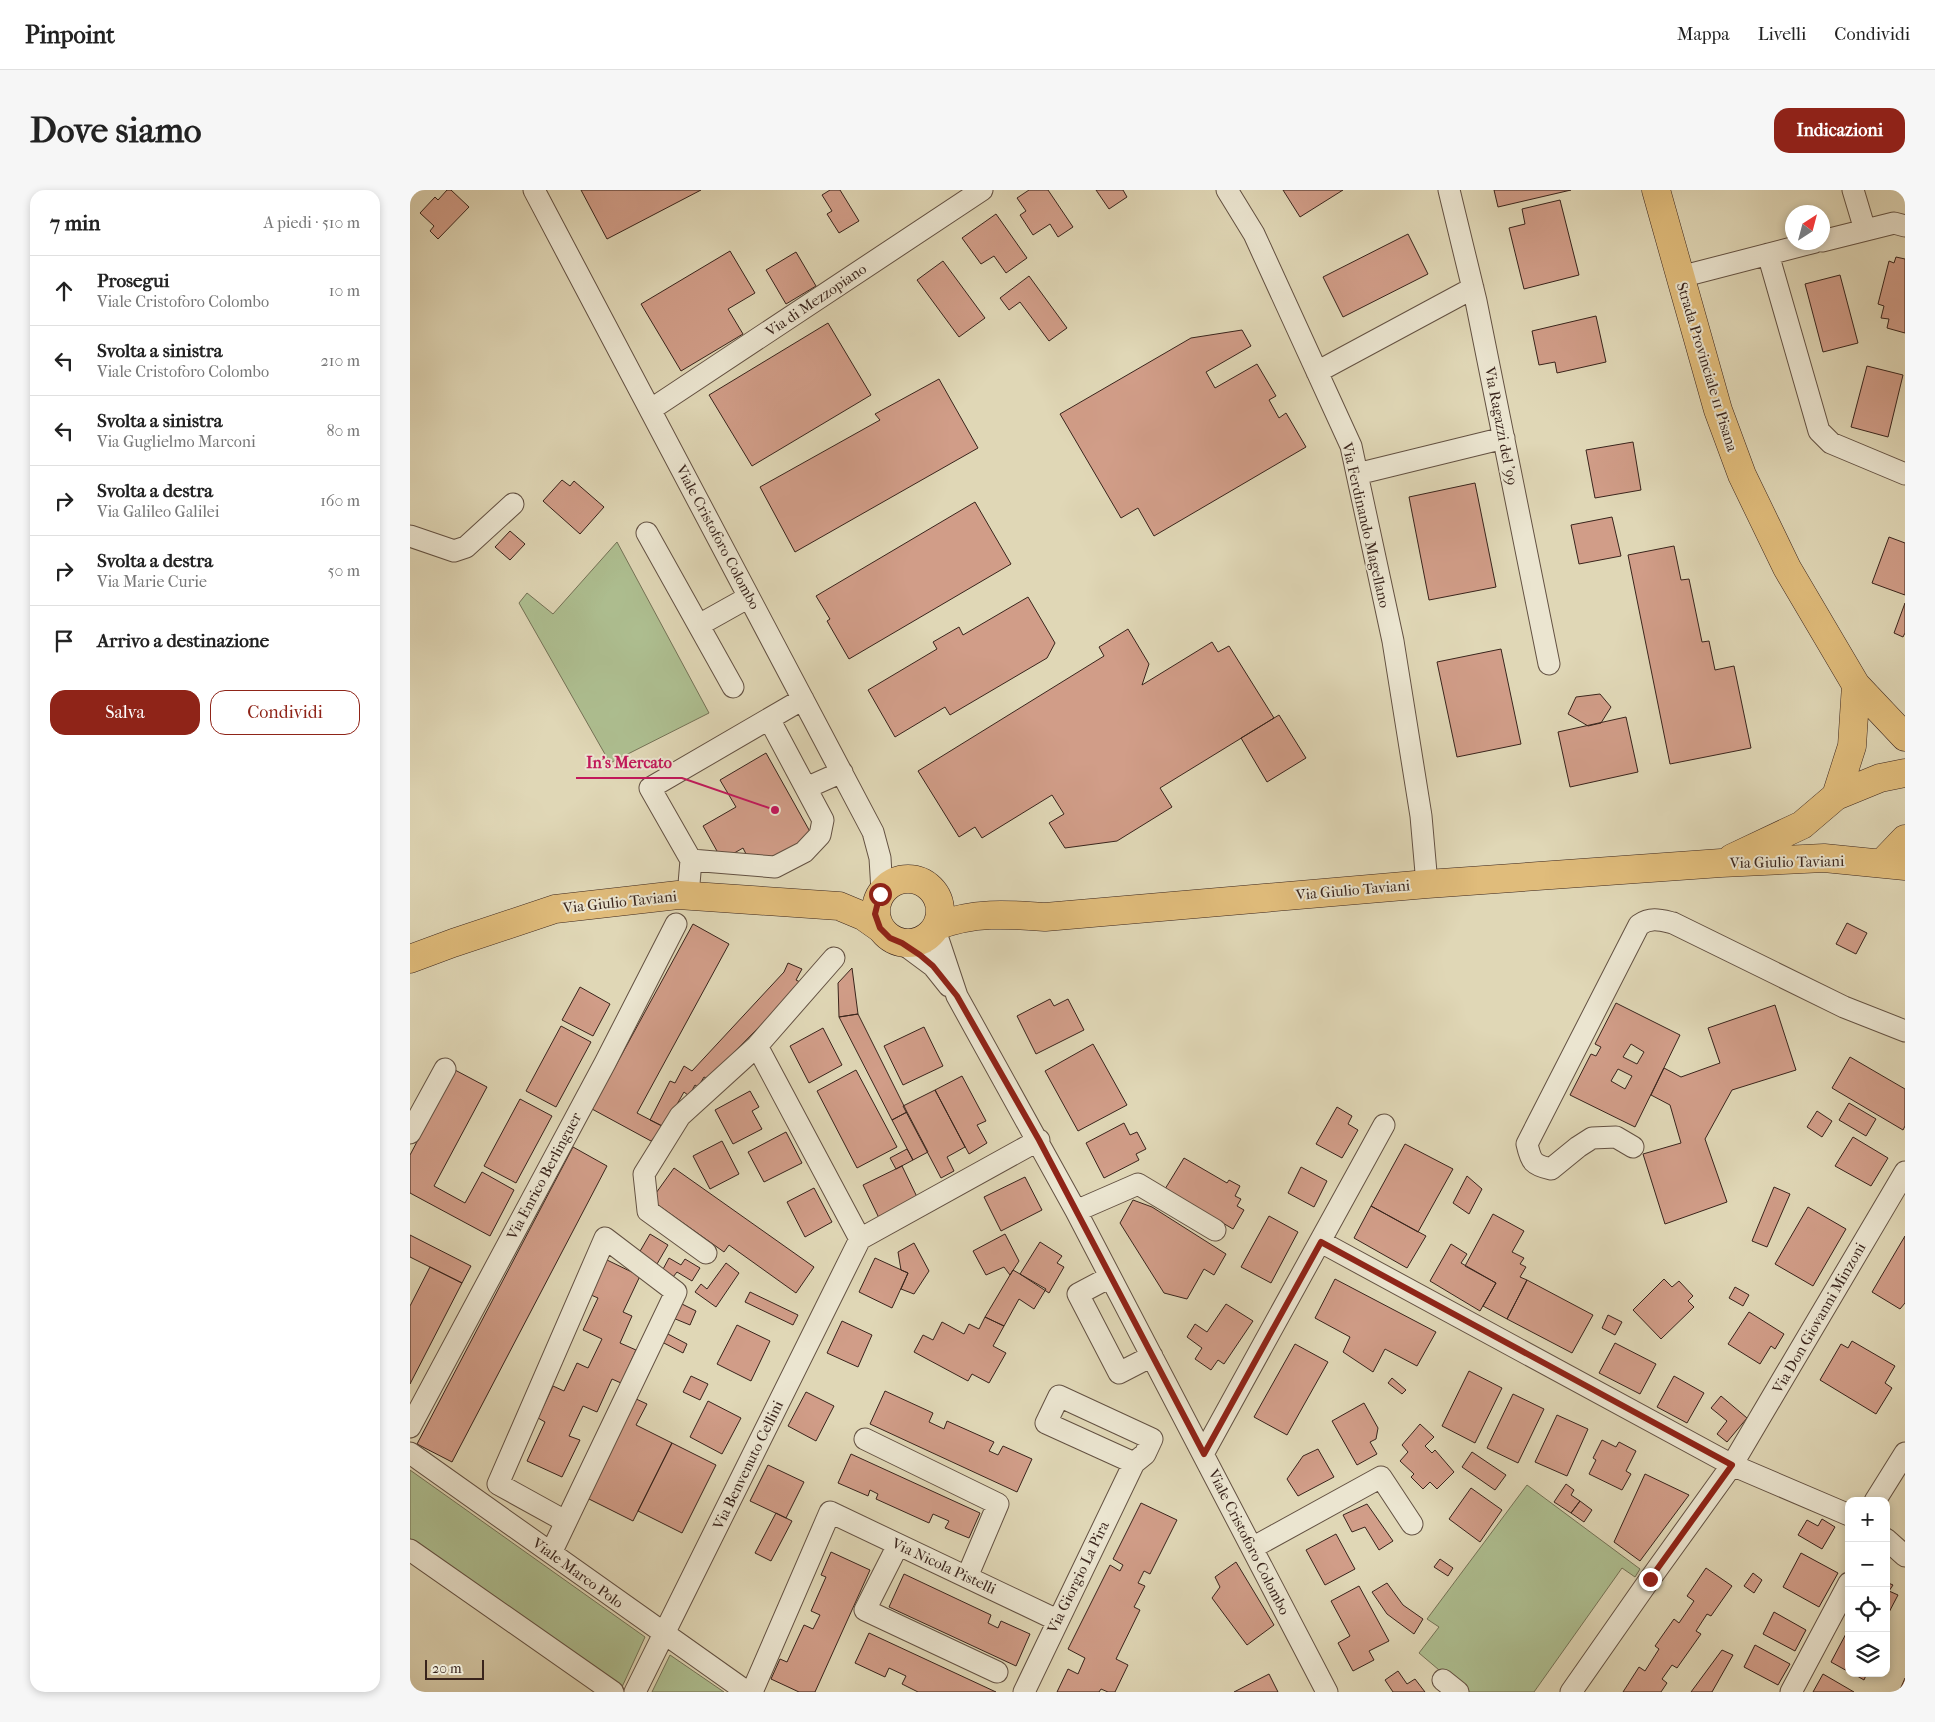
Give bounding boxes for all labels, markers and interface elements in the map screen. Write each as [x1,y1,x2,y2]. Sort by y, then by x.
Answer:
text: Pinpoint [25,21,115,49]
text: Mappa [1677,24,1730,45]
text: Livelli [1758,24,1806,45]
text: Condividi [1834,24,1910,45]
button: Indicazioni [1774,108,1905,153]
text: Dove siamo [30,110,202,151]
north arrow [1785,205,1830,250]
text: 7 min [50,211,101,235]
text: A piedi · 510 m [263,213,360,232]
street label: Via di Mezzopiano [761,259,870,341]
text: Prosegui [97,270,169,292]
icon: ahead [50,277,78,305]
street label: Strada Provinciale 11 Pisana [1673,280,1742,455]
text: 10 m [329,281,360,300]
text: Viale Cristoforo Colombo [97,292,269,311]
text: Svolta a sinistra [97,340,223,362]
icon: left [50,347,78,375]
text: 210 m [321,351,360,370]
text: Viale Cristoforo Colombo [97,362,269,381]
street label: Via Ragazzi del '99 [1481,364,1521,487]
text: Svolta a sinistra [97,410,223,432]
icon: left [50,417,78,445]
text: 80 m [326,421,360,440]
text: Via Guglielmo Marconi [97,432,256,451]
street label: Via Ferdinando Magellano [1338,440,1394,610]
street label: Viale Cristoforo Colombo [672,461,764,613]
text: Svolta a destra [97,480,213,502]
icon: right [50,487,78,515]
text: 160 m [320,491,360,510]
text: Via Galileo Galilei [97,502,219,521]
text: Svolta a destra [97,550,213,572]
icon: right [50,557,78,585]
text: 50 m [328,561,360,580]
text: Via Marie Curie [97,572,207,591]
icon: arrive [50,627,78,655]
text: Arrivo a destinazione [97,630,269,652]
button: Salva [50,690,200,735]
button: Condividi [210,690,360,735]
callout: In's Mercato [576,747,682,778]
text: In's Mercato [586,753,672,772]
street label: Via Giulio Taviani [1729,852,1845,872]
street label: Via Giulio Taviani [1294,876,1411,904]
route start [869,883,892,906]
street label: Via Giulio Taviani [561,887,678,917]
street label: Via Enrico Berlinguer [502,1109,585,1244]
street label: Via Don Giovanni Minzoni [1768,1239,1870,1397]
street label: Via Benvenuto Cellini [709,1397,787,1533]
street label: Viale Cristoforo Colombo [1204,1465,1294,1618]
map controls [1845,1497,1890,1677]
button: + [1845,1497,1890,1542]
street label: Via Giorgio La Pira [1043,1517,1113,1637]
street label: Viale Marco Polo [528,1533,627,1612]
street label: Via Nicola Pistelli [888,1534,999,1598]
button: − [1845,1542,1890,1587]
route end [1639,1568,1662,1591]
button: locate [1845,1587,1890,1632]
button: layers [1845,1632,1890,1677]
scale bar [425,1657,484,1680]
text: 20 m [432,1660,462,1677]

